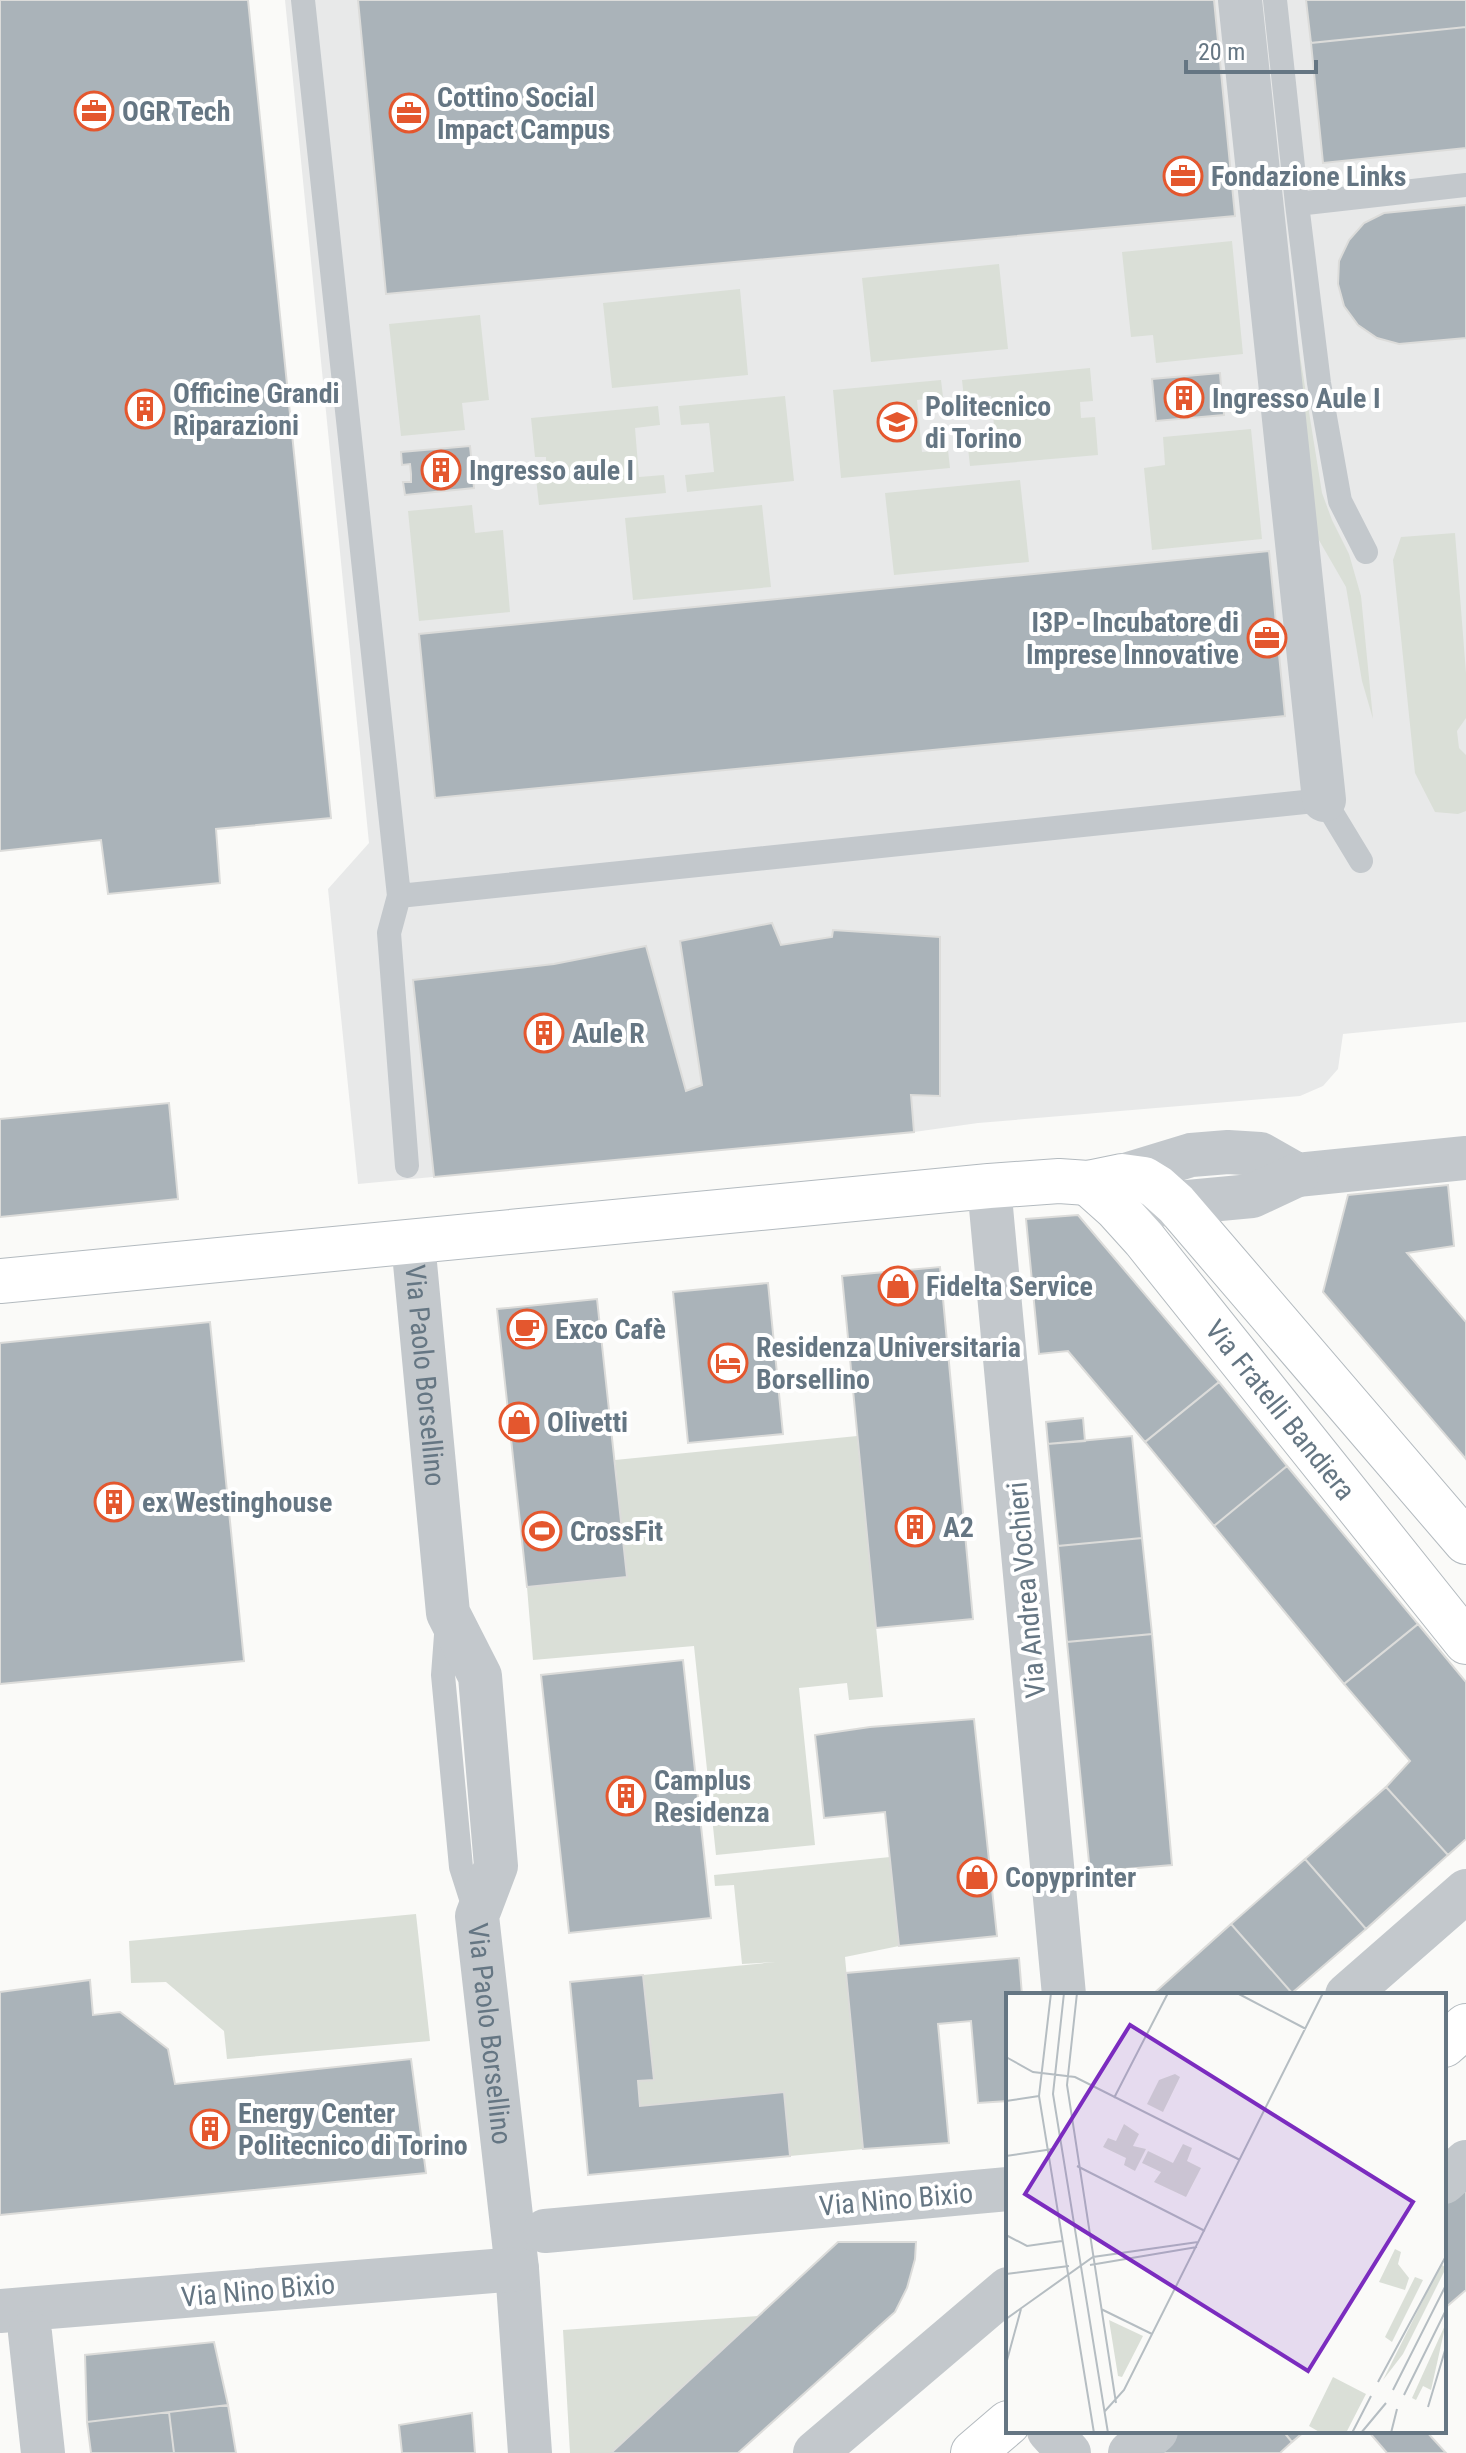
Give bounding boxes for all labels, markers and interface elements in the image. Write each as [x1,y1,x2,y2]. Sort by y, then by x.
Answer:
scale bar [1186,24,1316,74]
text: 20 m [1198,38,1245,66]
place label: Cottino Social Impact Campus [437,81,611,146]
office icon: OGR Tech [73,90,115,132]
office icon: Cottino Social Impact Campus [388,92,430,134]
place label: OGR Tech [122,95,230,128]
office icon: Fondazione Links [1162,155,1204,197]
place label: Fondazione Links [1211,160,1406,193]
place label: Officine Grandi Riparazioni [173,377,340,442]
building icon: Ingresso Aule I [1163,377,1205,419]
place label: Ingresso Aule I [1212,382,1380,415]
building icon: Officine Grandi Riparazioni [124,388,166,430]
place label: Politecnico di Torino [925,390,1051,455]
school or university icon: Politecnico di Torino [876,401,918,443]
building icon: Ingresso aule I [420,449,462,491]
place label: Ingresso aule I [469,454,634,487]
place label: I3P - Incubatore di Imprese Innovative [1026,606,1239,671]
office icon: I3P - Incubatore di Imprese Innovative [1246,617,1288,659]
building icon: Aule R [523,1012,565,1054]
place label: Aule R [572,1017,645,1050]
street label: Via Paolo Borsellino [398,1263,452,1488]
shop icon: Fidelta Service [877,1265,919,1307]
place label: Fidelta Service [926,1270,1093,1303]
cafe icon: Exco Cafè [506,1308,548,1350]
place label: Exco Cafè [555,1313,666,1346]
street label: Via Fratelli Bandiera [1198,1314,1362,1507]
place label: Residenza Universitaria Borsellino [756,1331,1021,1396]
hotel icon: Residenza Universitaria Borsellino [707,1342,749,1384]
shop icon: Olivetti [498,1401,540,1443]
place label: Olivetti [547,1406,628,1439]
street label: Via Andrea Vochieri [1001,1480,1052,1699]
building icon: ex Westinghouse [93,1481,135,1523]
place label: ex Westinghouse [142,1486,332,1519]
building icon: A2 [894,1506,936,1548]
sports icon: CrossFit [521,1510,563,1552]
place label: A2 [943,1511,974,1544]
place label: CrossFit [570,1515,663,1548]
place label: Camplus Residenza [654,1764,770,1829]
building icon: Camplus Residenza [605,1775,647,1817]
shop icon: Copyprinter [956,1856,998,1898]
place label: Copyprinter [1005,1861,1136,1894]
street label: Via Paolo Borsellino [461,1921,519,2146]
inset map [1006,1993,1446,2433]
place label: Energy Center Politecnico di Torino [238,2097,468,2162]
building icon: Energy Center Politecnico di Torino [189,2108,231,2150]
street label: Via Nino Bixio [818,2176,974,2223]
street label: Via Nino Bixio [180,2267,336,2314]

